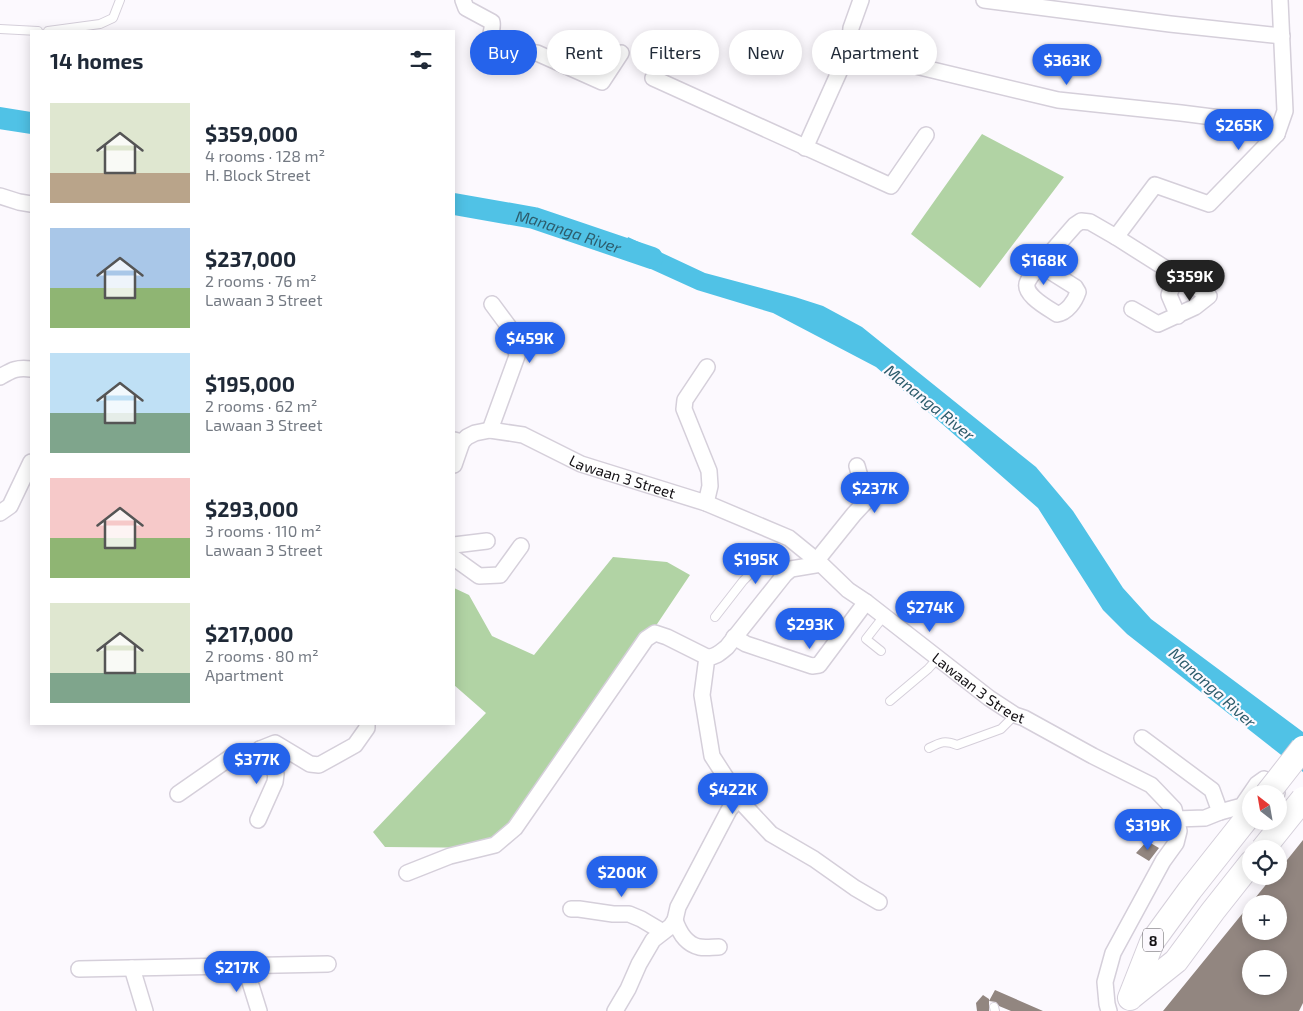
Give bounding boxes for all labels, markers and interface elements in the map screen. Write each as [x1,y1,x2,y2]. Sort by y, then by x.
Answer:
chip: Buy [470,30,537,75]
chip: Rent [547,30,621,75]
chip: Filters [631,30,719,75]
chip: New [729,30,802,75]
chip: Apartment [812,30,937,75]
pin: $363K [1032,44,1102,86]
icon: filters [407,46,435,74]
text: 14 homes [50,48,144,73]
text: $363K [1043,50,1091,69]
pin: $265K [1204,108,1274,151]
text: $265K [1216,115,1263,134]
text: $359,000 [205,121,298,146]
icon: home [90,123,150,183]
text: 4 rooms · 128 m² [205,146,325,165]
text: H. Block Street [205,165,311,184]
water label: Mananga River [514,205,625,257]
pin: $168K [1009,244,1079,286]
text: $237,000 [205,246,296,271]
icon: home [90,248,150,308]
text: $168K [1021,250,1067,269]
pin: $359K [1155,260,1225,302]
text: $359K [1167,266,1213,285]
text: 2 rooms · 76 m² [205,271,317,290]
text: Lawaan 3 Street [205,290,323,309]
pin: $459K [495,322,565,364]
text: $459K [506,328,554,347]
water label: Mananga River [881,360,979,444]
text: $195,000 [205,371,295,396]
icon: home [90,373,150,433]
text: 2 rooms · 62 m² [205,396,317,415]
text: Lawaan 3 Street [205,415,323,434]
street label: Lawaan 3 Street [566,451,678,502]
pin: $237K [840,472,910,514]
text: $237K [852,478,898,497]
text: $293,000 [205,496,299,521]
icon: home [90,498,150,558]
text: 3 rooms · 110 m² [205,521,322,540]
text: Lawaan 3 Street [205,540,323,559]
pin: $195K [721,542,791,585]
text: $195K [734,549,778,568]
pin: $274K [895,590,965,633]
text: $274K [906,597,954,616]
pin: $293K [775,608,845,650]
text: $293K [786,614,834,633]
text: $217,000 [205,621,294,646]
icon: home [90,623,150,683]
water label: Mananga River [1166,643,1261,731]
text: 2 rooms · 80 m² [205,646,319,665]
street label: Lawaan 3 Street [929,648,1028,727]
text: Apartment [205,665,284,684]
pin: $377K [222,742,292,785]
text: $377K [234,749,280,768]
pin: $422K [698,772,768,815]
text: $422K [709,779,757,798]
north arrow [1242,785,1288,830]
map controls [1242,785,1287,995]
pin: $319K [1113,808,1183,851]
text: $319K [1126,815,1170,834]
button: locate [1242,840,1287,885]
pin: $200K [587,856,657,898]
text: $200K [598,862,646,881]
button: + [1242,895,1287,940]
road number: 8 [1143,928,1163,952]
pin: $217K [202,950,272,993]
button: − [1242,950,1287,995]
text: $217K [215,957,259,976]

